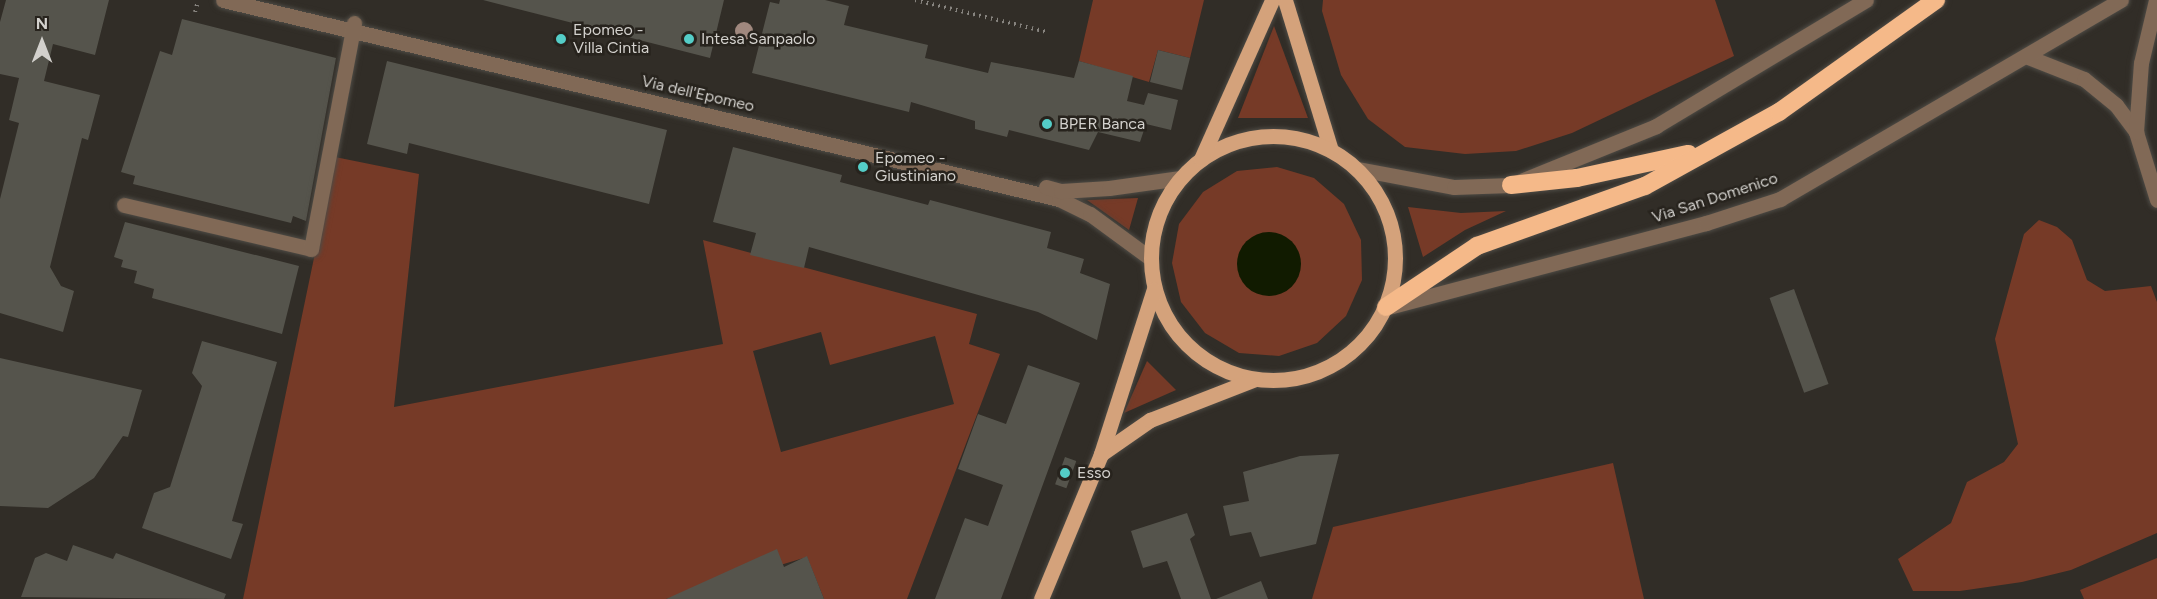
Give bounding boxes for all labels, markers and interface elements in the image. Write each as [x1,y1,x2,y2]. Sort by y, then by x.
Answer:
north arrow [12,12,72,72]
text: N [36,14,48,33]
place label: Epomeo - Villa Cintia [573,20,649,58]
place label: Intesa Sanpaolo [701,29,815,49]
marker: Epomeo - Villa Cintia [554,32,568,46]
marker: Intesa Sanpaolo [682,32,696,46]
street label: Via dell'Epomeo [640,72,756,116]
place label: BPER Banca [1059,114,1145,134]
marker: BPER Banca [1040,117,1054,131]
place label: Epomeo - Giustiniano [875,148,956,186]
marker: Epomeo - Giustiniano [856,160,870,174]
street label: Via San Domenico [1650,169,1780,227]
place label: Esso [1077,463,1111,483]
marker: Esso [1058,466,1072,480]

